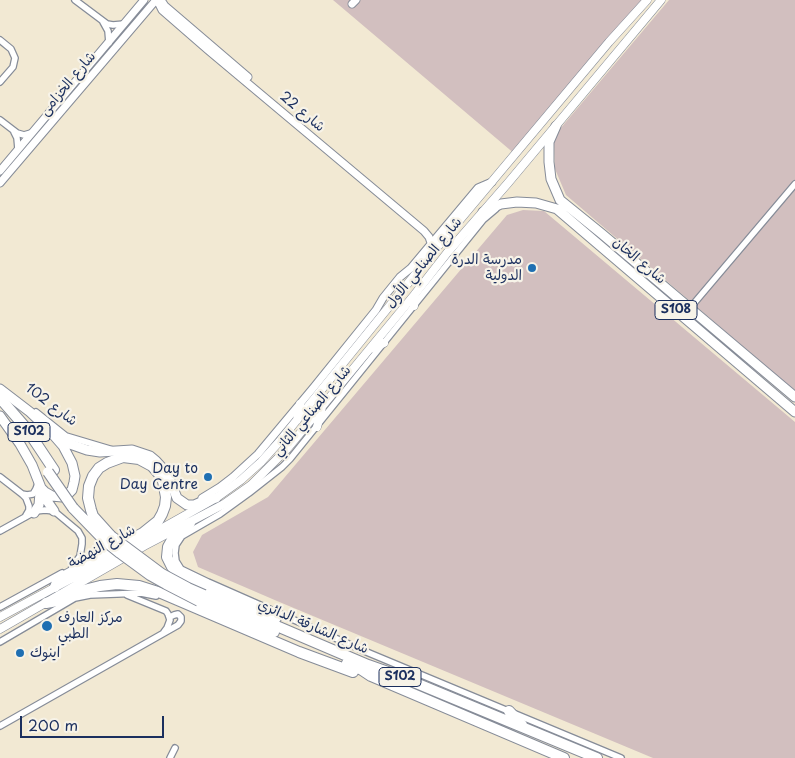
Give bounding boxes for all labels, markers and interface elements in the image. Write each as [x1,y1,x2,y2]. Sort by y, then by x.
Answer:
street label: شارع الخزامى [36,49,100,119]
street label: شارع 22 [276,88,328,136]
street label: شارع الصناعي الأول [382,214,466,312]
street label: شارع الخان [609,234,669,288]
place label: مدرسة الدرة الدولية [452,252,522,284]
marker: مدرسة الدرة الدولية [526,262,538,274]
road number: S108 [655,300,697,320]
street label: شارع الصناعي الثاني [269,362,355,460]
street label: شارع 102 [22,380,80,430]
road number: S102 [8,422,50,442]
place label: Day to Day Centre [120,461,198,494]
marker: Day to Day Centre [202,471,214,483]
street label: شارع النهضة [65,522,139,572]
street label: شارع الشارقة الدائري [255,596,371,658]
place label: مركز العارف الطبي [58,610,123,642]
marker: مركز العارف الطبي [40,619,54,633]
place label: اينوك [30,645,60,661]
marker: اينوك [14,647,26,659]
road number: S102 [379,668,421,686]
scale bar [22,706,166,738]
text: 200 m [28,713,78,736]

